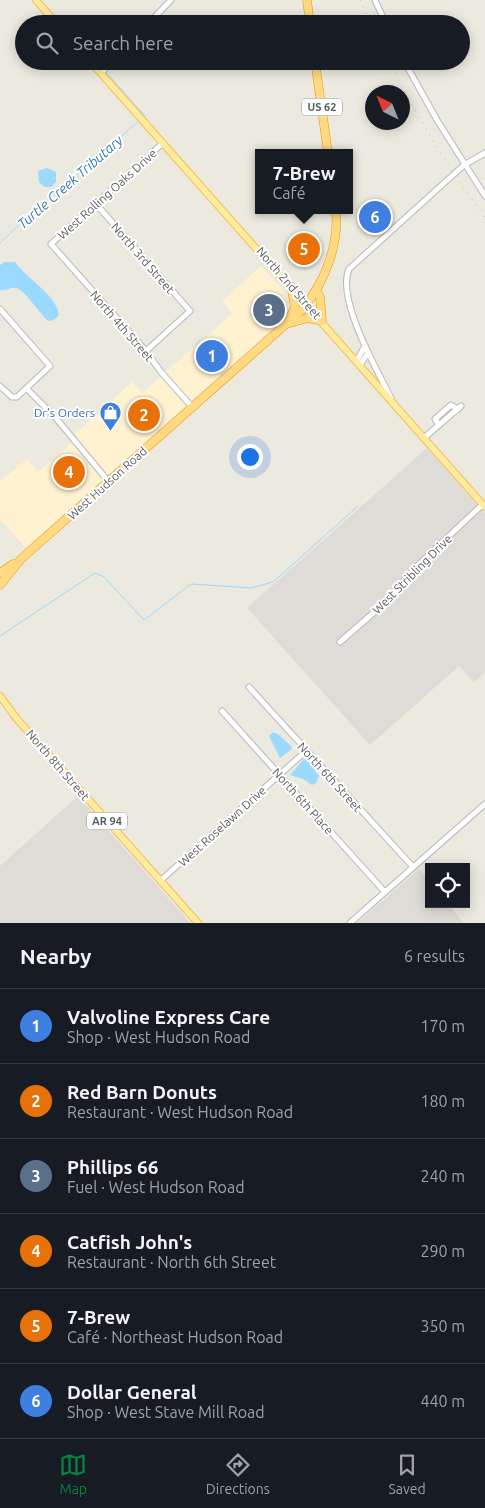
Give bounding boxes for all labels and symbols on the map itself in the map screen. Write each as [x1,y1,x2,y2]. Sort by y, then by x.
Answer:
north arrow [365,85,410,130]
road number: US 62 [302,98,342,115]
water label: Turtle Creek Tributary [14,132,126,232]
street label: West Rolling Oaks Drive [55,146,159,242]
pin: 6 [359,198,391,236]
street label: North 3rd Street [109,220,177,296]
pin: 5 [288,230,320,268]
street label: North 2nd Street [254,244,324,322]
street label: North 4th Street [88,288,156,364]
pin: 3 [253,291,285,329]
pin: 1 [196,337,228,375]
pin: 2 [128,396,160,434]
shop icon: Dr's Orders [99,400,123,431]
place label: Dr's Orders [34,406,95,419]
street label: West Hudson Road [65,444,149,522]
your location [237,444,263,470]
pin: 4 [53,453,85,491]
street label: West Stribling Drive [370,532,454,616]
street label: North 8th Street [24,727,92,803]
street label: North 6th Street [295,740,365,815]
street label: North 6th Place [270,765,336,837]
street label: West Roselawn Drive [176,783,268,869]
road number: AR 94 [87,812,127,829]

